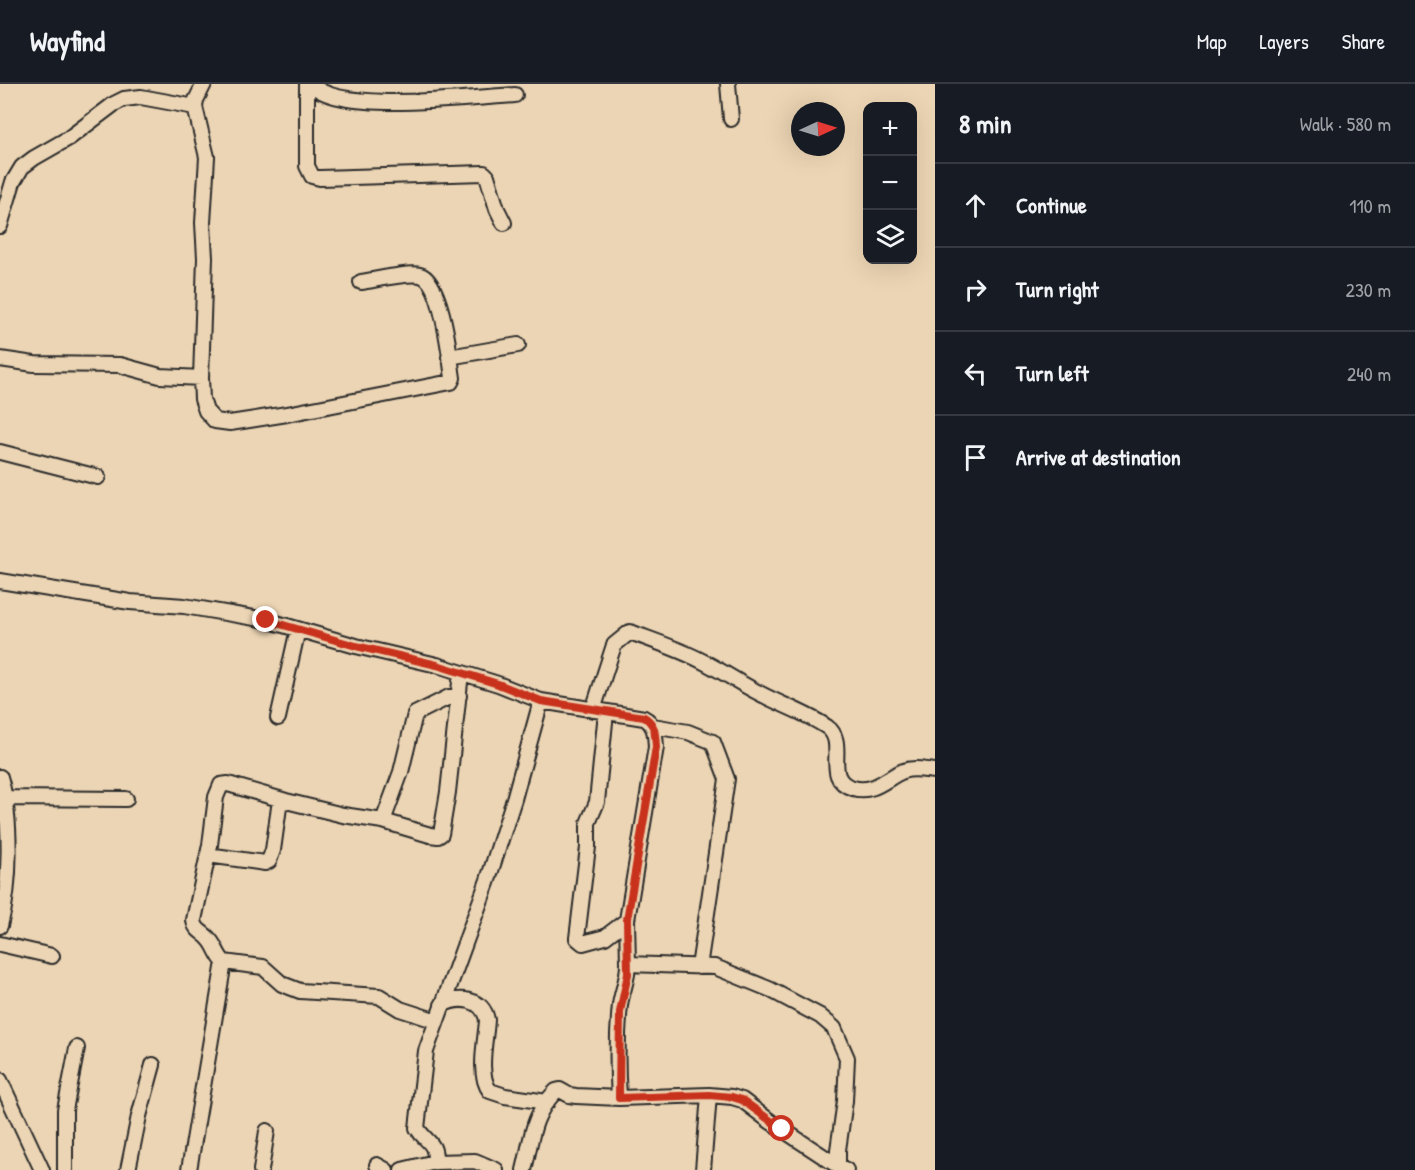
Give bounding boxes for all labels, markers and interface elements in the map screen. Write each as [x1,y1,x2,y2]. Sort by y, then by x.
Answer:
text: Wayfind [30,22,105,60]
text: Map [1197,27,1226,56]
text: Layers [1259,27,1309,56]
text: Share [1342,27,1385,56]
north arrow [791,102,845,156]
map controls [863,102,917,264]
button: + [863,102,917,156]
text: 8 min [959,106,1012,141]
text: Walk · 580 m [1300,110,1391,137]
button: − [863,156,917,210]
icon: ahead [959,189,992,222]
text: Continue [1016,190,1087,220]
text: 110 m [1349,192,1391,219]
button: layers [863,210,917,264]
icon: right [959,273,992,306]
text: Turn right [1016,274,1099,304]
text: 230 m [1346,276,1391,303]
icon: left [959,357,992,390]
text: Turn left [1016,358,1089,388]
text: 240 m [1347,360,1391,387]
icon: arrive [959,441,992,474]
text: Arrive at destination [1016,442,1181,472]
route end [252,606,278,632]
route start [768,1115,794,1141]

